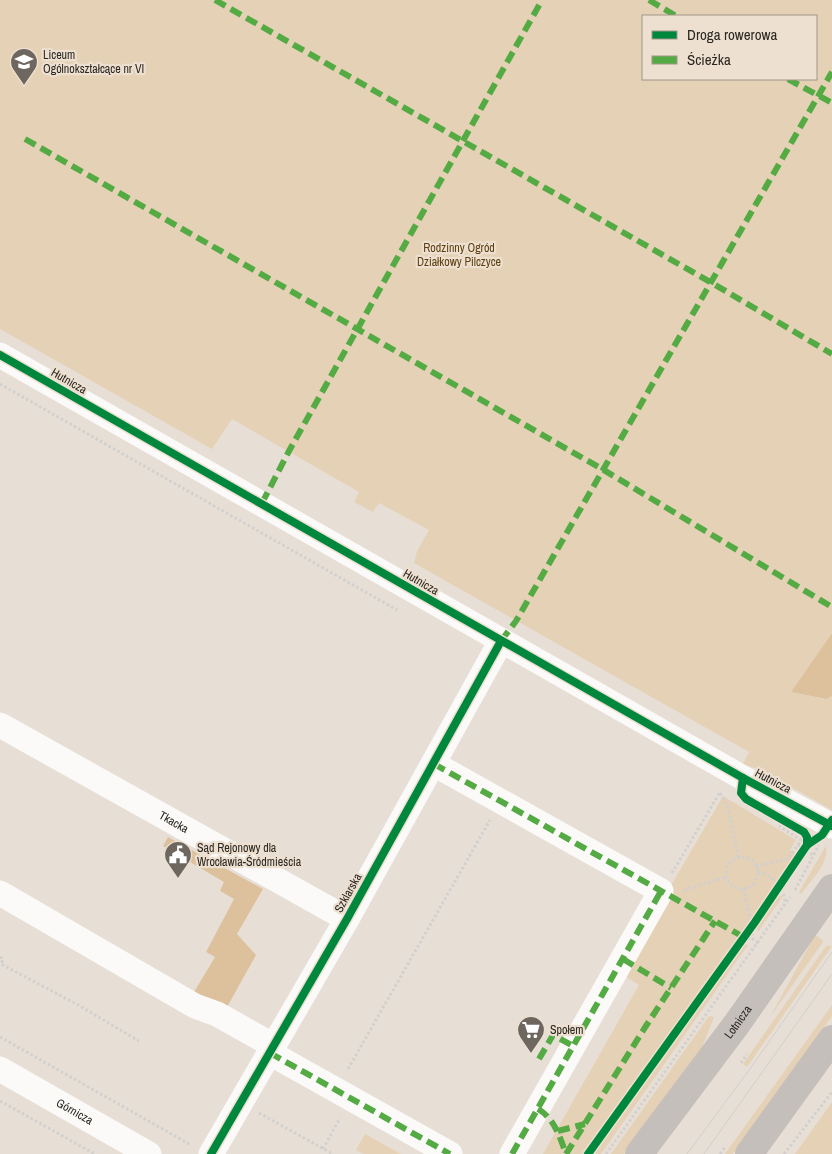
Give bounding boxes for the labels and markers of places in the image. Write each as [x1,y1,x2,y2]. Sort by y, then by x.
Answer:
school or university icon: Liceum Ogólnokształcące nr VI [9,47,39,86]
place label: Liceum Ogólnokształcące nr VI [43,47,144,77]
public building icon: Sąd Rejonowy dla Wrocławia-Śródmieścia [163,840,193,879]
place label: Sąd Rejonowy dla Wrocławia-Śródmieścia [197,840,302,870]
supermarket icon: Społem [516,1015,546,1054]
place label: Społem [550,1022,583,1038]

